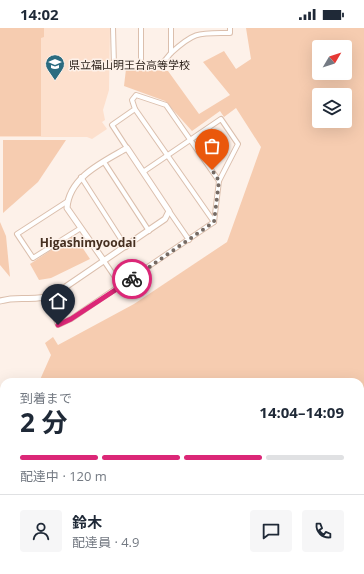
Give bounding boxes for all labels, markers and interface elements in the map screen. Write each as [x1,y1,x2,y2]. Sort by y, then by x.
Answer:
text: 14:02 [20,4,59,24]
north arrow [312,40,352,80]
map controls [312,40,352,128]
school or university icon: 県立福山明王台高等学校 [44,53,66,81]
place label: 県立福山明王台高等学校 [69,57,190,72]
button: layers [312,88,352,128]
pin [195,129,229,170]
icon: bag [201,135,223,157]
district label: Higashimyoodai [40,234,136,251]
courier [112,259,152,299]
icon: bike [121,268,143,290]
pin [41,284,75,325]
icon: home [47,290,69,312]
text: 到着まで [20,389,72,407]
text: 14:04–14:09 [259,402,344,422]
text: 2 分 [20,404,68,440]
text: 配達中 · 120 m [20,467,107,485]
button: person [20,510,62,552]
button: chat [250,510,292,552]
button: phone [302,510,344,552]
text: 鈴木 [72,512,102,532]
text: 配達員 · 4.9 [72,533,139,551]

